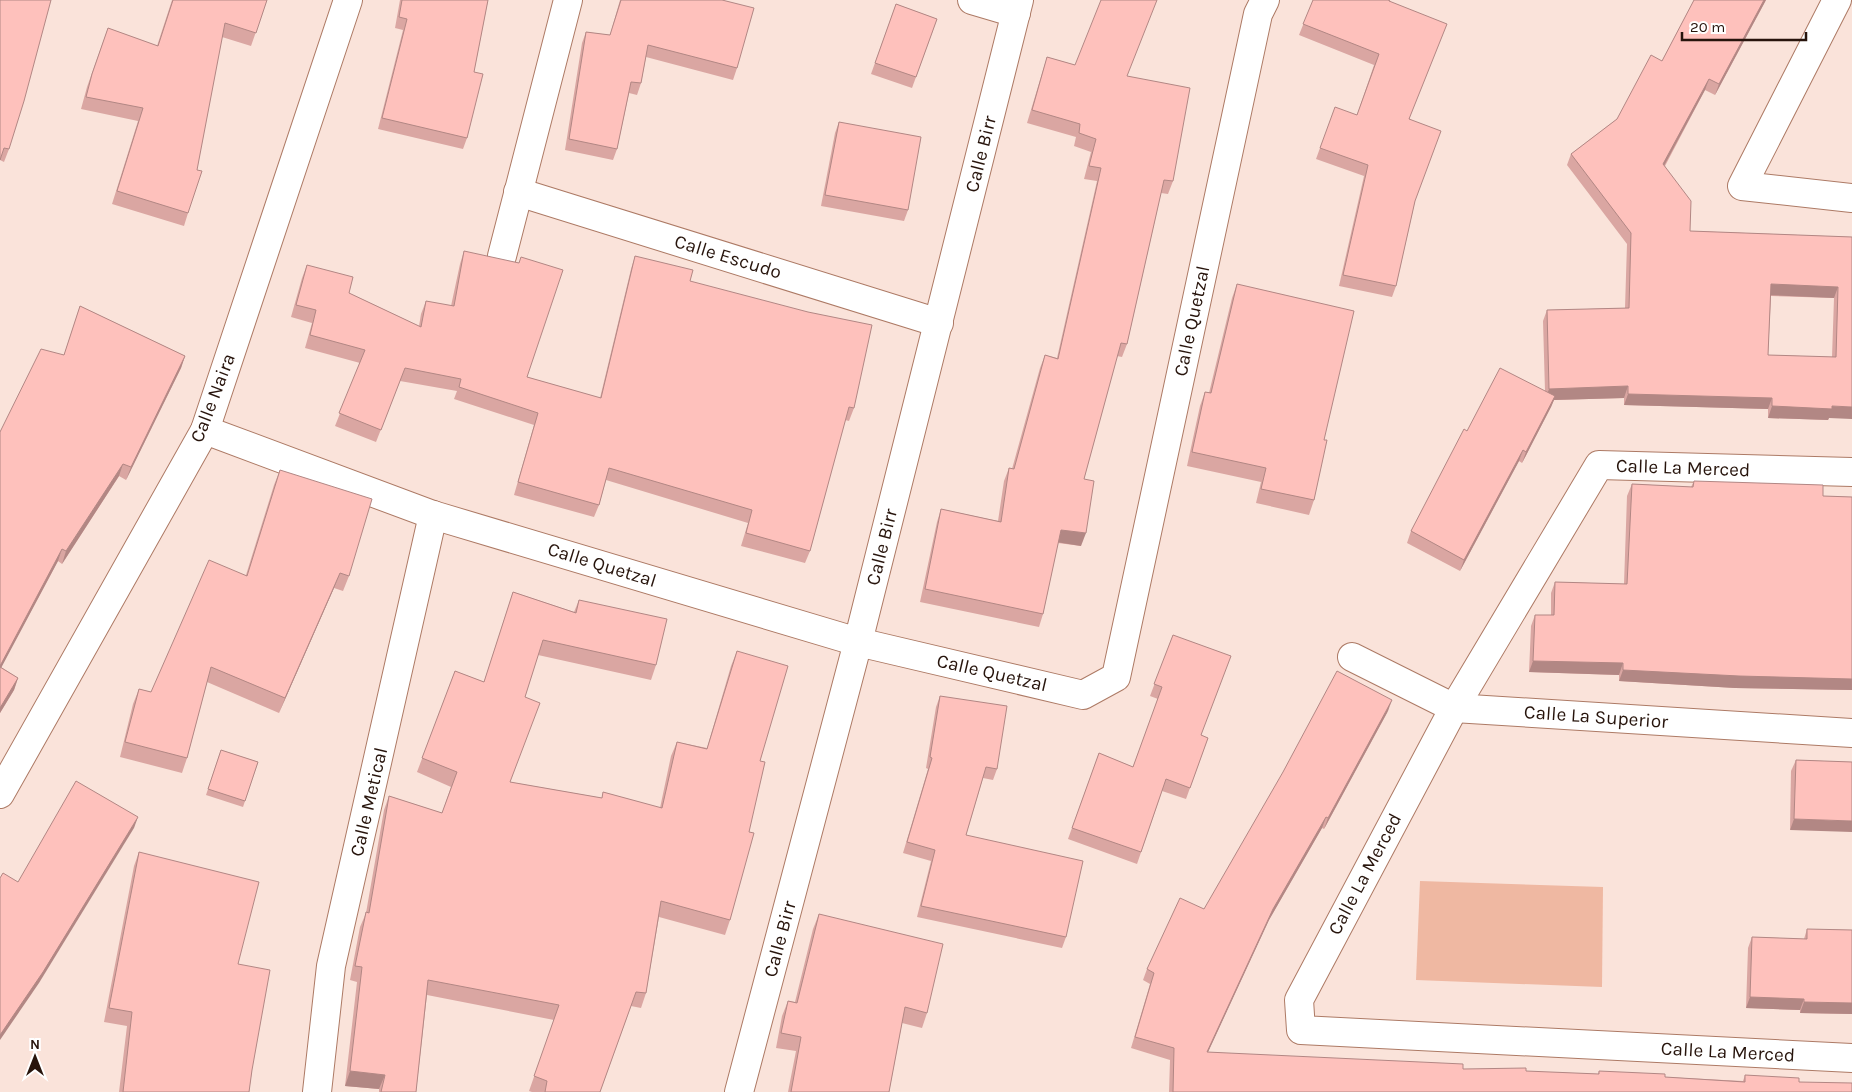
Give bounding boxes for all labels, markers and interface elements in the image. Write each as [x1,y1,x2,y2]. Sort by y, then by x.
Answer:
scale bar [1682,10,1806,42]
text: 20 m [1690,18,1725,36]
street label: Calle Birr [961,113,1001,195]
street label: Calle Escudo [672,230,784,284]
street label: Calle Quetzal [1170,264,1214,378]
street label: Calle Naira [186,350,240,446]
street label: Calle La Merced [1615,455,1751,481]
street label: Calle Birr [862,506,902,588]
street label: Calle Quetzal [545,538,659,592]
street label: Calle Quetzal [935,650,1049,696]
street label: Calle La Superior [1523,701,1669,733]
street label: Calle Metical [346,745,392,859]
street label: Calle La Merced [1324,809,1406,939]
street label: Calle Birr [759,898,801,980]
north arrow [10,1032,60,1082]
text: N [30,1036,40,1053]
street label: Calle La Merced [1660,1037,1796,1067]

